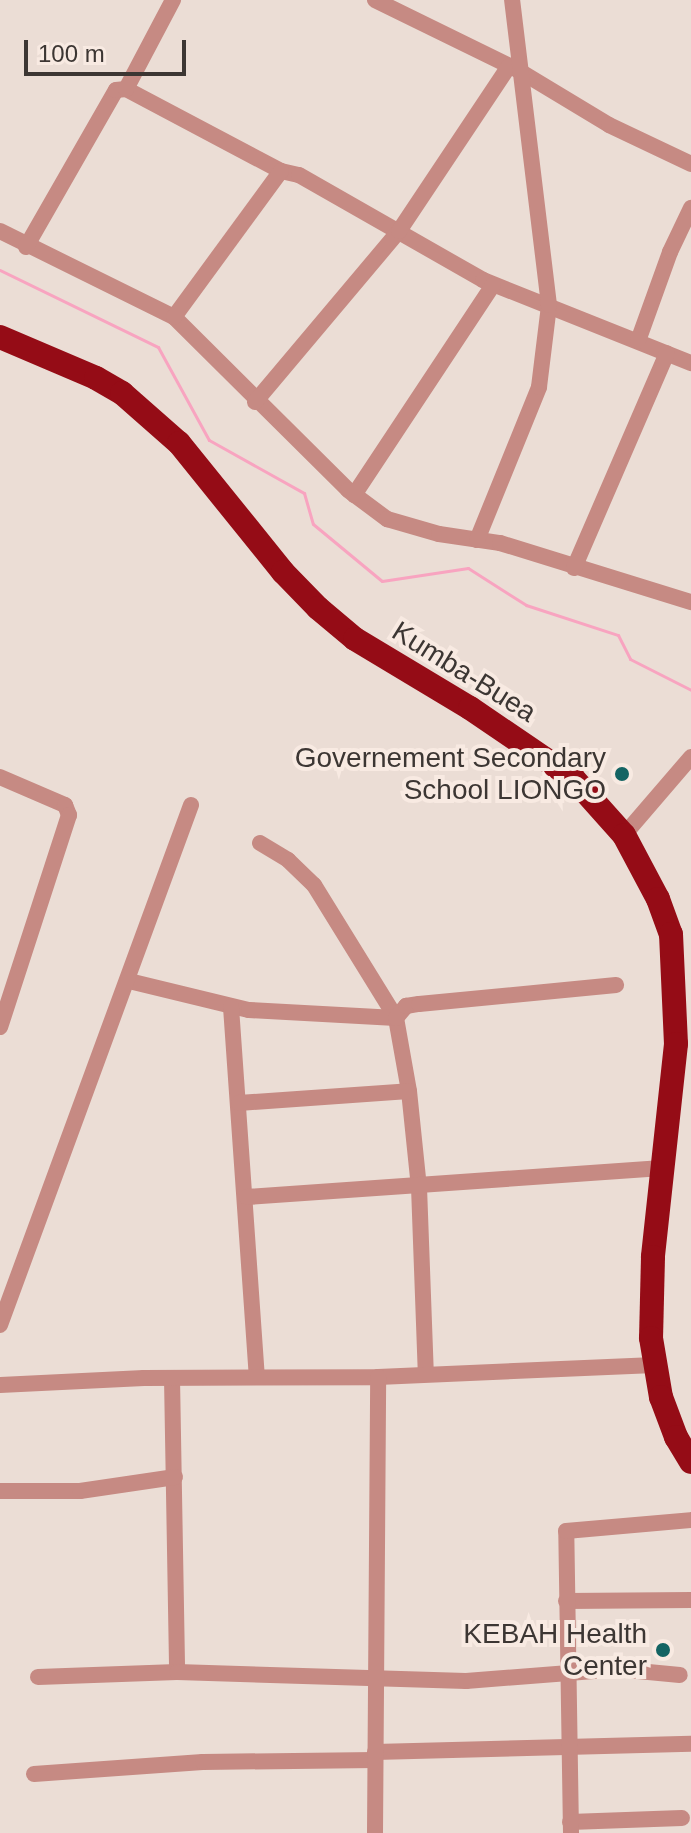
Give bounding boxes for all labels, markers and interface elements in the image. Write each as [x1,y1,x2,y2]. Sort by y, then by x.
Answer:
scale bar [28,24,190,74]
text: 100 m [38,40,105,67]
street label: Kumba-Buea [386,614,542,730]
place label: Governement Secondary School LIONGO [295,741,606,807]
marker: Governement Secondary School LIONGO [613,765,631,783]
place label: KEBAH Health Center [463,1617,647,1683]
marker: KEBAH Health Center [654,1641,672,1659]

